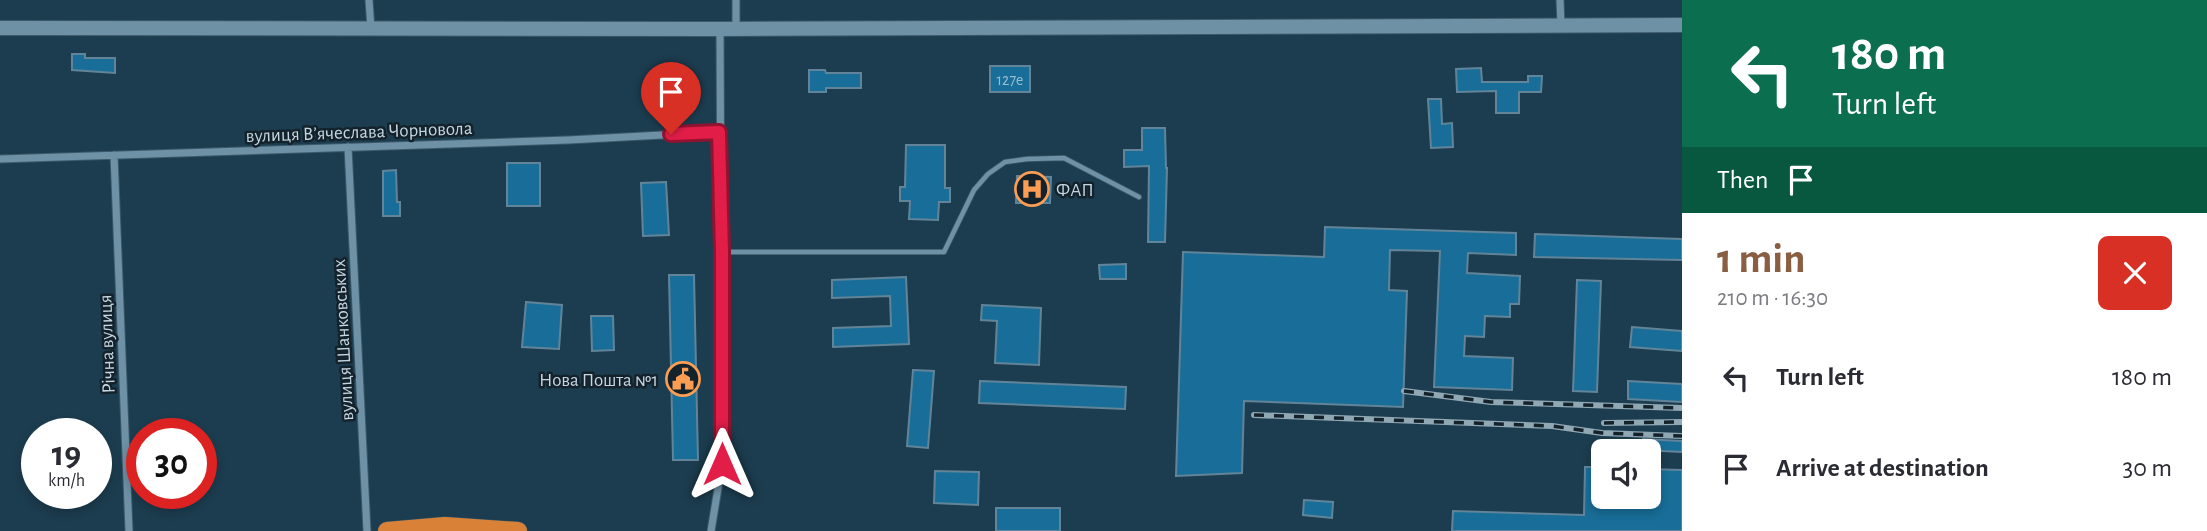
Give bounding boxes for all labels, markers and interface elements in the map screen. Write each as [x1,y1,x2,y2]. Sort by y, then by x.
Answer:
icon: left [1717,28,1808,119]
text: 180 m [1832,30,1946,79]
pin [641,62,701,134]
house number: 127е [997,72,1023,88]
icon: arrive [652,73,690,111]
text: Turn left [1832,88,1936,120]
street label: вулиця Вʼячеслава Чорновола [245,119,473,146]
icon: arrive [1782,161,1820,199]
text: Then [1717,167,1768,193]
hospital icon: ФАП [1013,170,1051,208]
place label: ФАП [1056,181,1094,200]
button: close [2098,236,2172,310]
text: 1 min [1717,238,1806,280]
street label: вулиця Шанковських [330,259,357,421]
text: 210 m · 16:30 [1717,287,1828,310]
street label: Річна вулиця [96,294,119,394]
icon: left [1717,359,1755,397]
public building icon: Нова Пошта №1 [664,360,702,398]
text: Turn left [1776,364,1864,390]
text: 180 m [2112,364,2172,390]
place label: Нова Пошта №1 [539,371,658,390]
speed limit sign: 30 [126,418,217,509]
position arrow [685,427,759,501]
text: 19 [52,437,81,472]
map controls [1591,439,1661,509]
button: sound [1591,439,1661,509]
icon: arrive [1717,450,1755,488]
text: Arrive at destination [1776,455,1989,481]
text: 30 m [2122,455,2172,481]
text: km/h [48,472,85,490]

